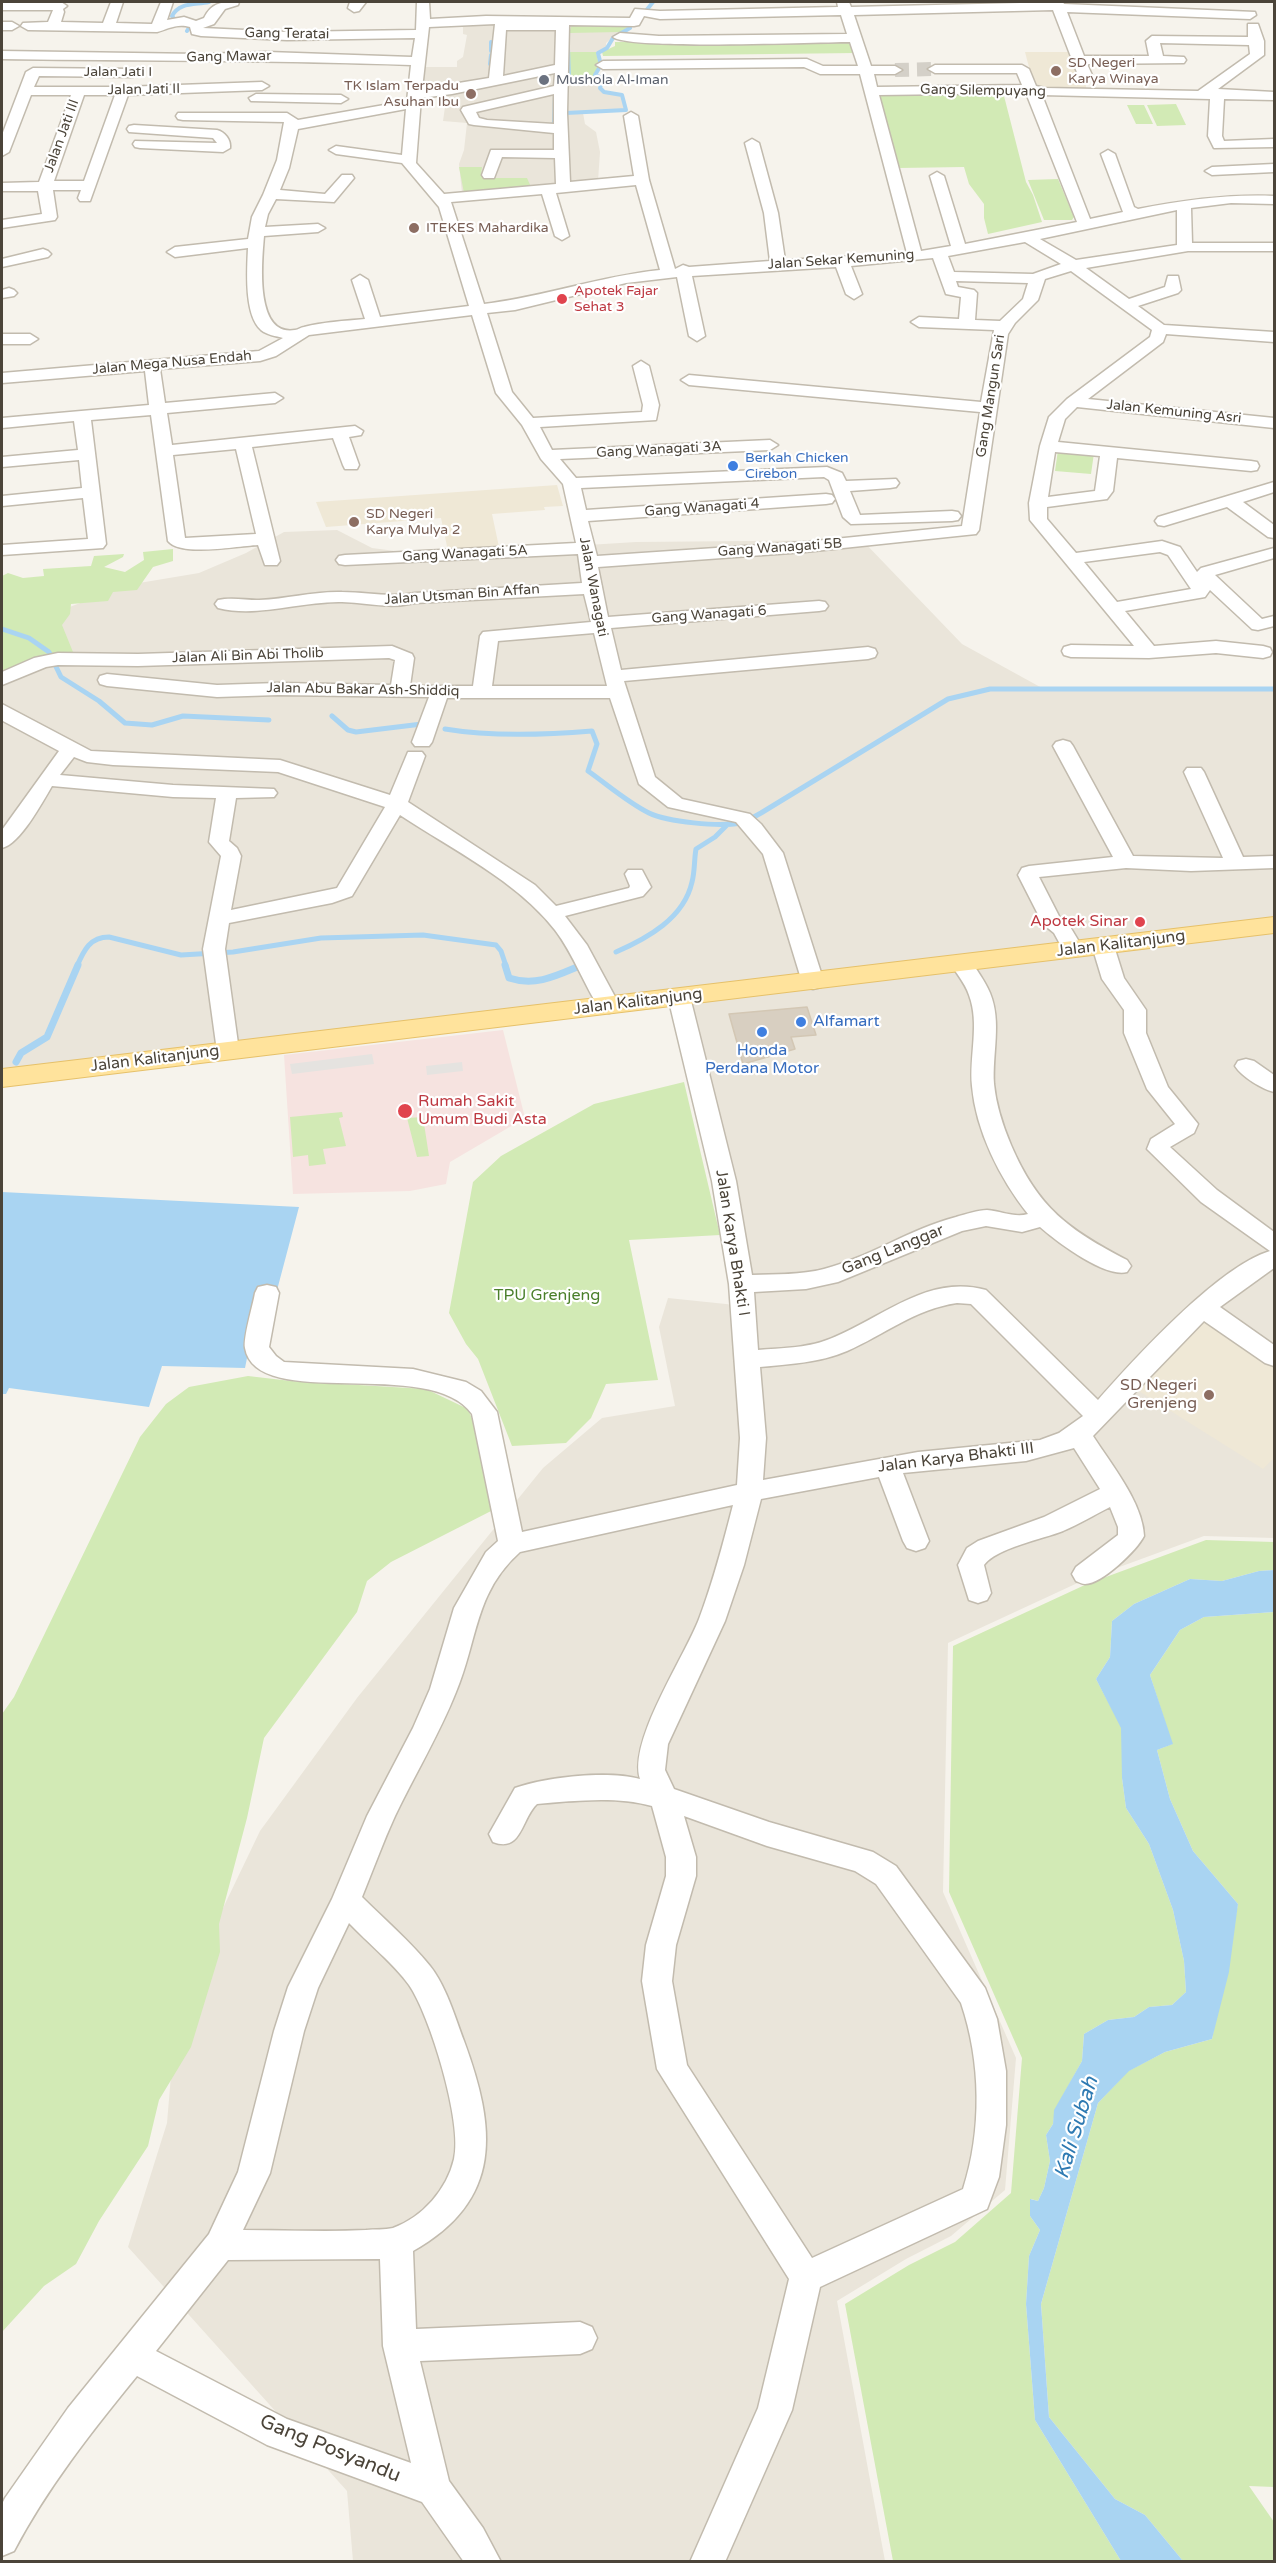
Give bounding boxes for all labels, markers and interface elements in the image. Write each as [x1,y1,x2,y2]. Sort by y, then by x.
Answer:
street label: Gang Teratai [244,25,330,43]
street label: Gang Mawar [186,48,272,66]
place label: SD Negeri Karya Winaya [1068,55,1159,88]
street label: Jalan Jati I [84,64,152,80]
marker: SD Negeri Karya Winaya [1049,64,1063,78]
place label: Mushola Al-Iman [556,72,668,88]
marker: Mushola Al-Iman [537,73,551,87]
place label: TK Islam Terpadu Asuhan Ibu [344,78,459,110]
street label: Jalan Jati II [108,81,180,99]
street label: Gang Silempuyang [920,82,1046,100]
marker: TK Islam Terpadu Asuhan Ibu [464,87,478,101]
street label: Jalan Jati III [41,97,83,175]
place label: ITEKES Mahardika [426,220,549,236]
marker: ITEKES Mahardika [407,221,421,235]
street label: Jalan Sekar Kemuning [767,246,915,274]
place label: Apotek Fajar Sehat 3 [574,283,658,316]
marker: Apotek Fajar Sehat 3 [555,292,569,306]
street label: Gang Mangun Sari [973,333,1009,459]
street label: Jalan Mega Nusa Endah [92,348,252,378]
street label: Jalan Kemuning Asri [1106,397,1242,427]
street label: Gang Wanagati 3A [596,438,722,462]
place label: Berkah Chicken Cirebon [745,450,849,482]
marker: Berkah Chicken Cirebon [726,459,740,473]
street label: Gang Wanagati 4 [644,496,760,520]
place label: SD Negeri Karya Mulya 2 [366,506,461,538]
marker: SD Negeri Karya Mulya 2 [347,515,361,529]
street label: Gang Wanagati 5B [717,535,843,561]
street label: Jalan Wanagati [575,536,611,638]
street label: Gang Wanagati 5A [402,542,528,566]
street label: Jalan Utsman Bin Affan [384,581,540,609]
street label: Gang Wanagati 6 [651,603,767,627]
street label: Jalan Ali Bin Abi Tholib [172,645,324,667]
street label: Jalan Abu Bakar Ash-Shiddiq [266,680,460,700]
place label: Apotek Sinar [1030,912,1128,932]
marker: Apotek Sinar [1133,915,1147,929]
street label: Jalan Kalitanjung [1056,927,1186,961]
street label: Jalan Kalitanjung [573,985,703,1019]
place label: Alfamart [813,1012,880,1032]
marker: Alfamart [794,1015,808,1029]
marker: Honda Perdana Motor [755,1025,769,1039]
place label: Honda Perdana Motor [705,1041,819,1079]
street label: Jalan Kalitanjung [90,1042,220,1076]
place label: Rumah Sakit Umum Budi Asta [418,1092,547,1130]
marker: Rumah Sakit Umum Budi Asta [396,1102,414,1120]
street label: Jalan Karya Bhakti I [711,1168,753,1318]
street label: Gang Langgar [839,1221,947,1279]
park label: TPU Grenjeng [494,1286,600,1306]
place label: SD Negeri Grenjeng [1120,1376,1197,1414]
marker: SD Negeri Grenjeng [1202,1388,1216,1402]
street label: Jalan Karya Bhakti III [877,1439,1035,1477]
water label: Kali Subah [1050,2074,1104,2182]
street label: Gang Posyandu [256,2410,404,2488]

